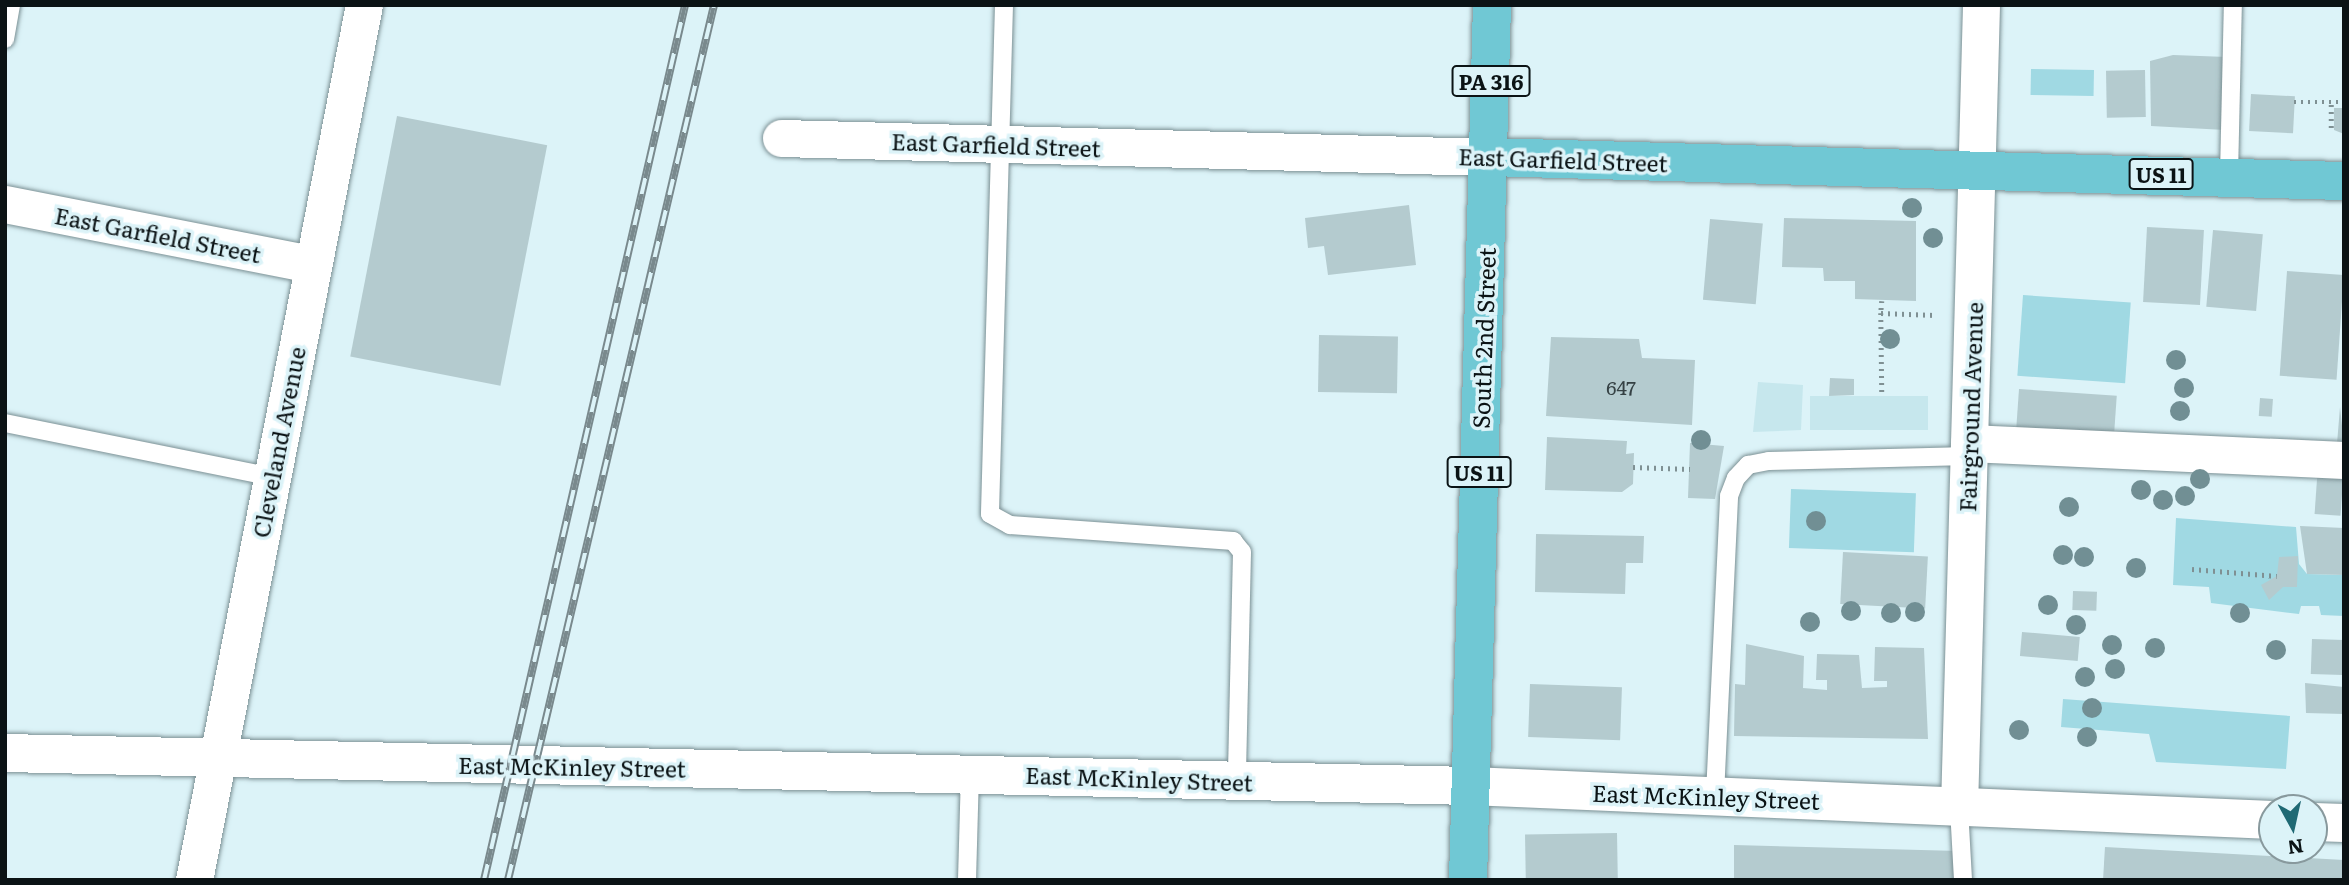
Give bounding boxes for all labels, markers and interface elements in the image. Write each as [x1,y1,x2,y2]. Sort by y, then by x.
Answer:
road number: PA 316 [1451,64,1531,98]
street label: East Garfield Street [891,127,1101,161]
street label: East Garfield Street [1458,142,1668,176]
road number: US 11 [2128,156,2194,192]
street label: East Garfield Street [53,200,263,268]
street label: South 2nd Street [1466,247,1500,429]
street label: Fairground Avenue [1953,302,1987,512]
street label: Cleveland Avenue [246,344,310,540]
house number: 647 [1606,377,1636,399]
road number: US 11 [1446,454,1512,490]
street label: East McKinley Street [458,750,686,782]
street label: East McKinley Street [1025,760,1253,796]
street label: East McKinley Street [1592,778,1820,814]
north arrow [2258,794,2328,864]
text: N [2286,833,2305,863]

